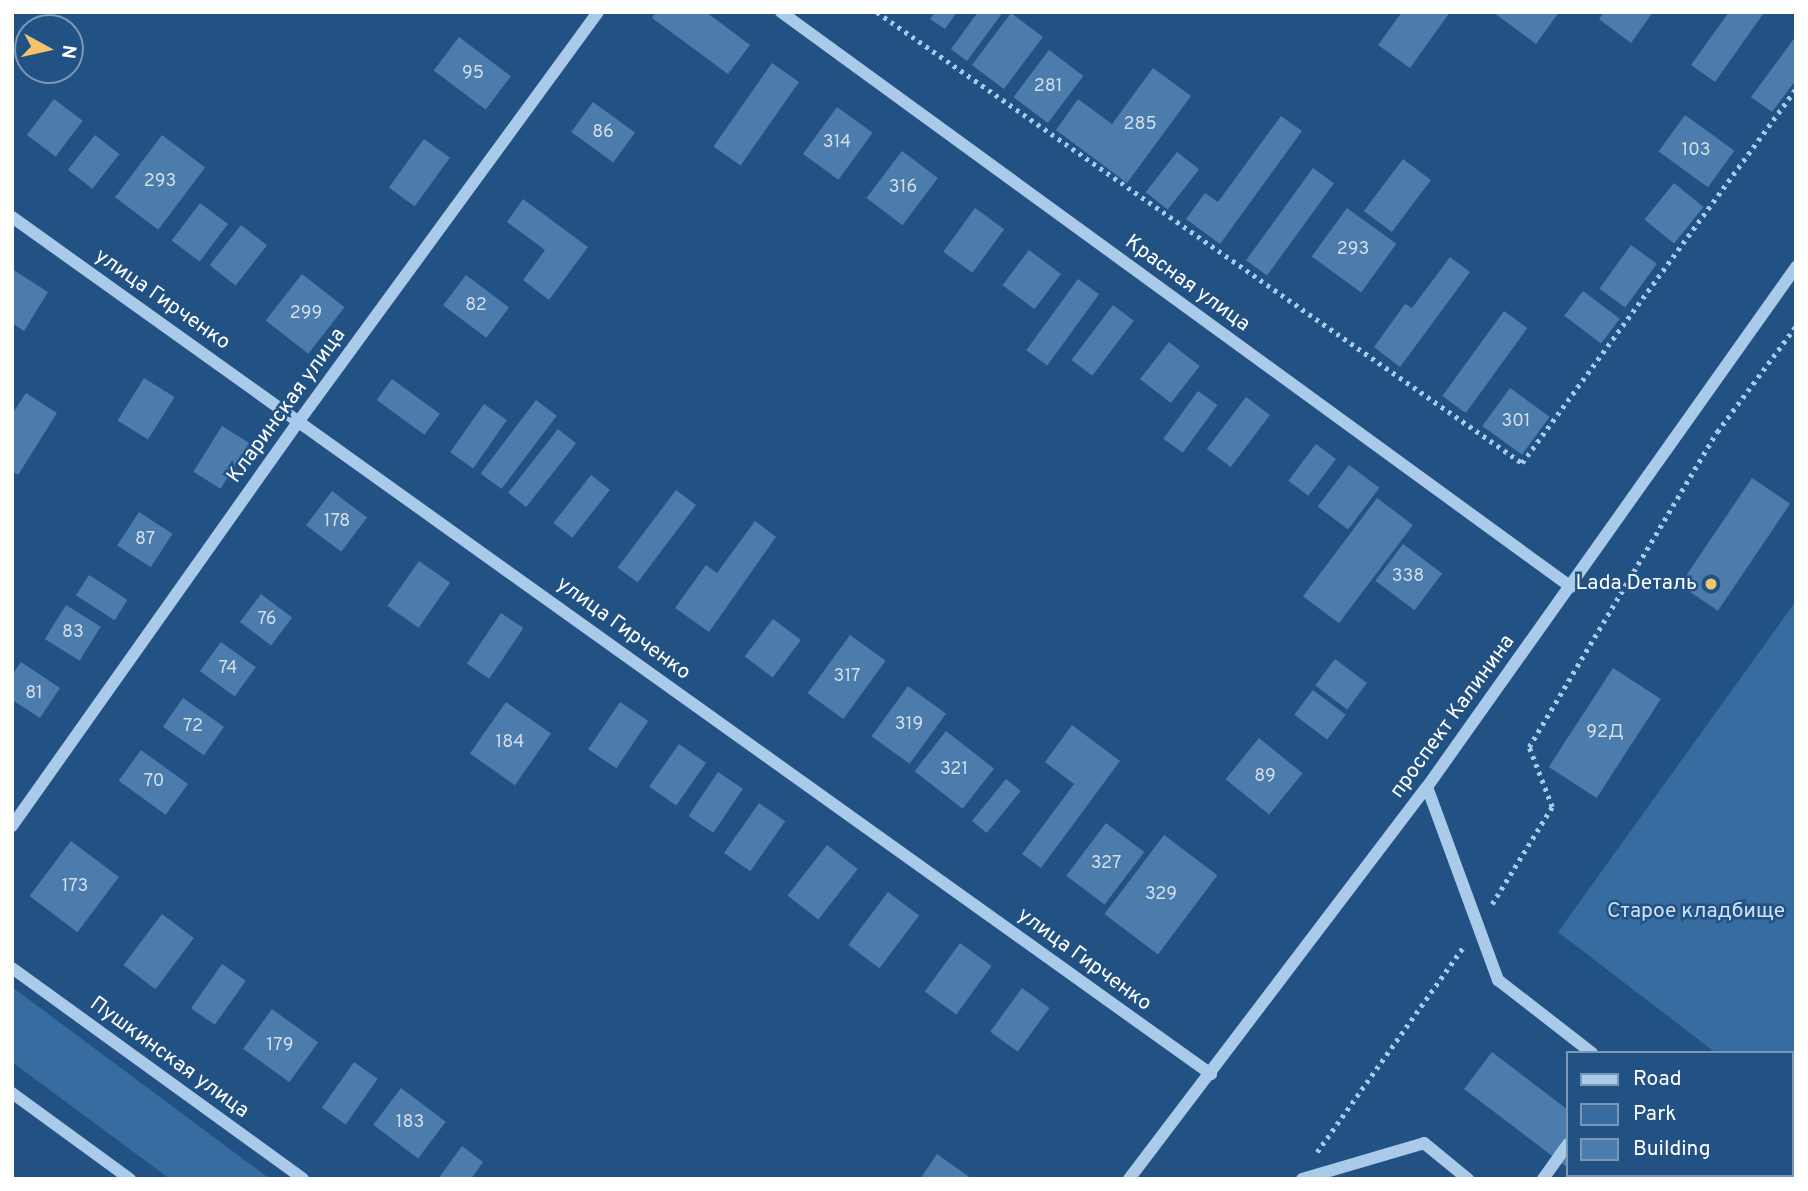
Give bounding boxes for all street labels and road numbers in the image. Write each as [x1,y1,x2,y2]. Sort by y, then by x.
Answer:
street label: Красная улица [1120,230,1254,338]
street label: улица Гирченко [89,244,235,356]
street label: Кларинская улица [222,323,352,489]
street label: улица Гирченко [551,572,695,686]
street label: проспект Калинина [1385,630,1521,804]
street label: улица Гирченко [1012,903,1156,1017]
street label: Пушкинская улица [84,992,254,1124]

